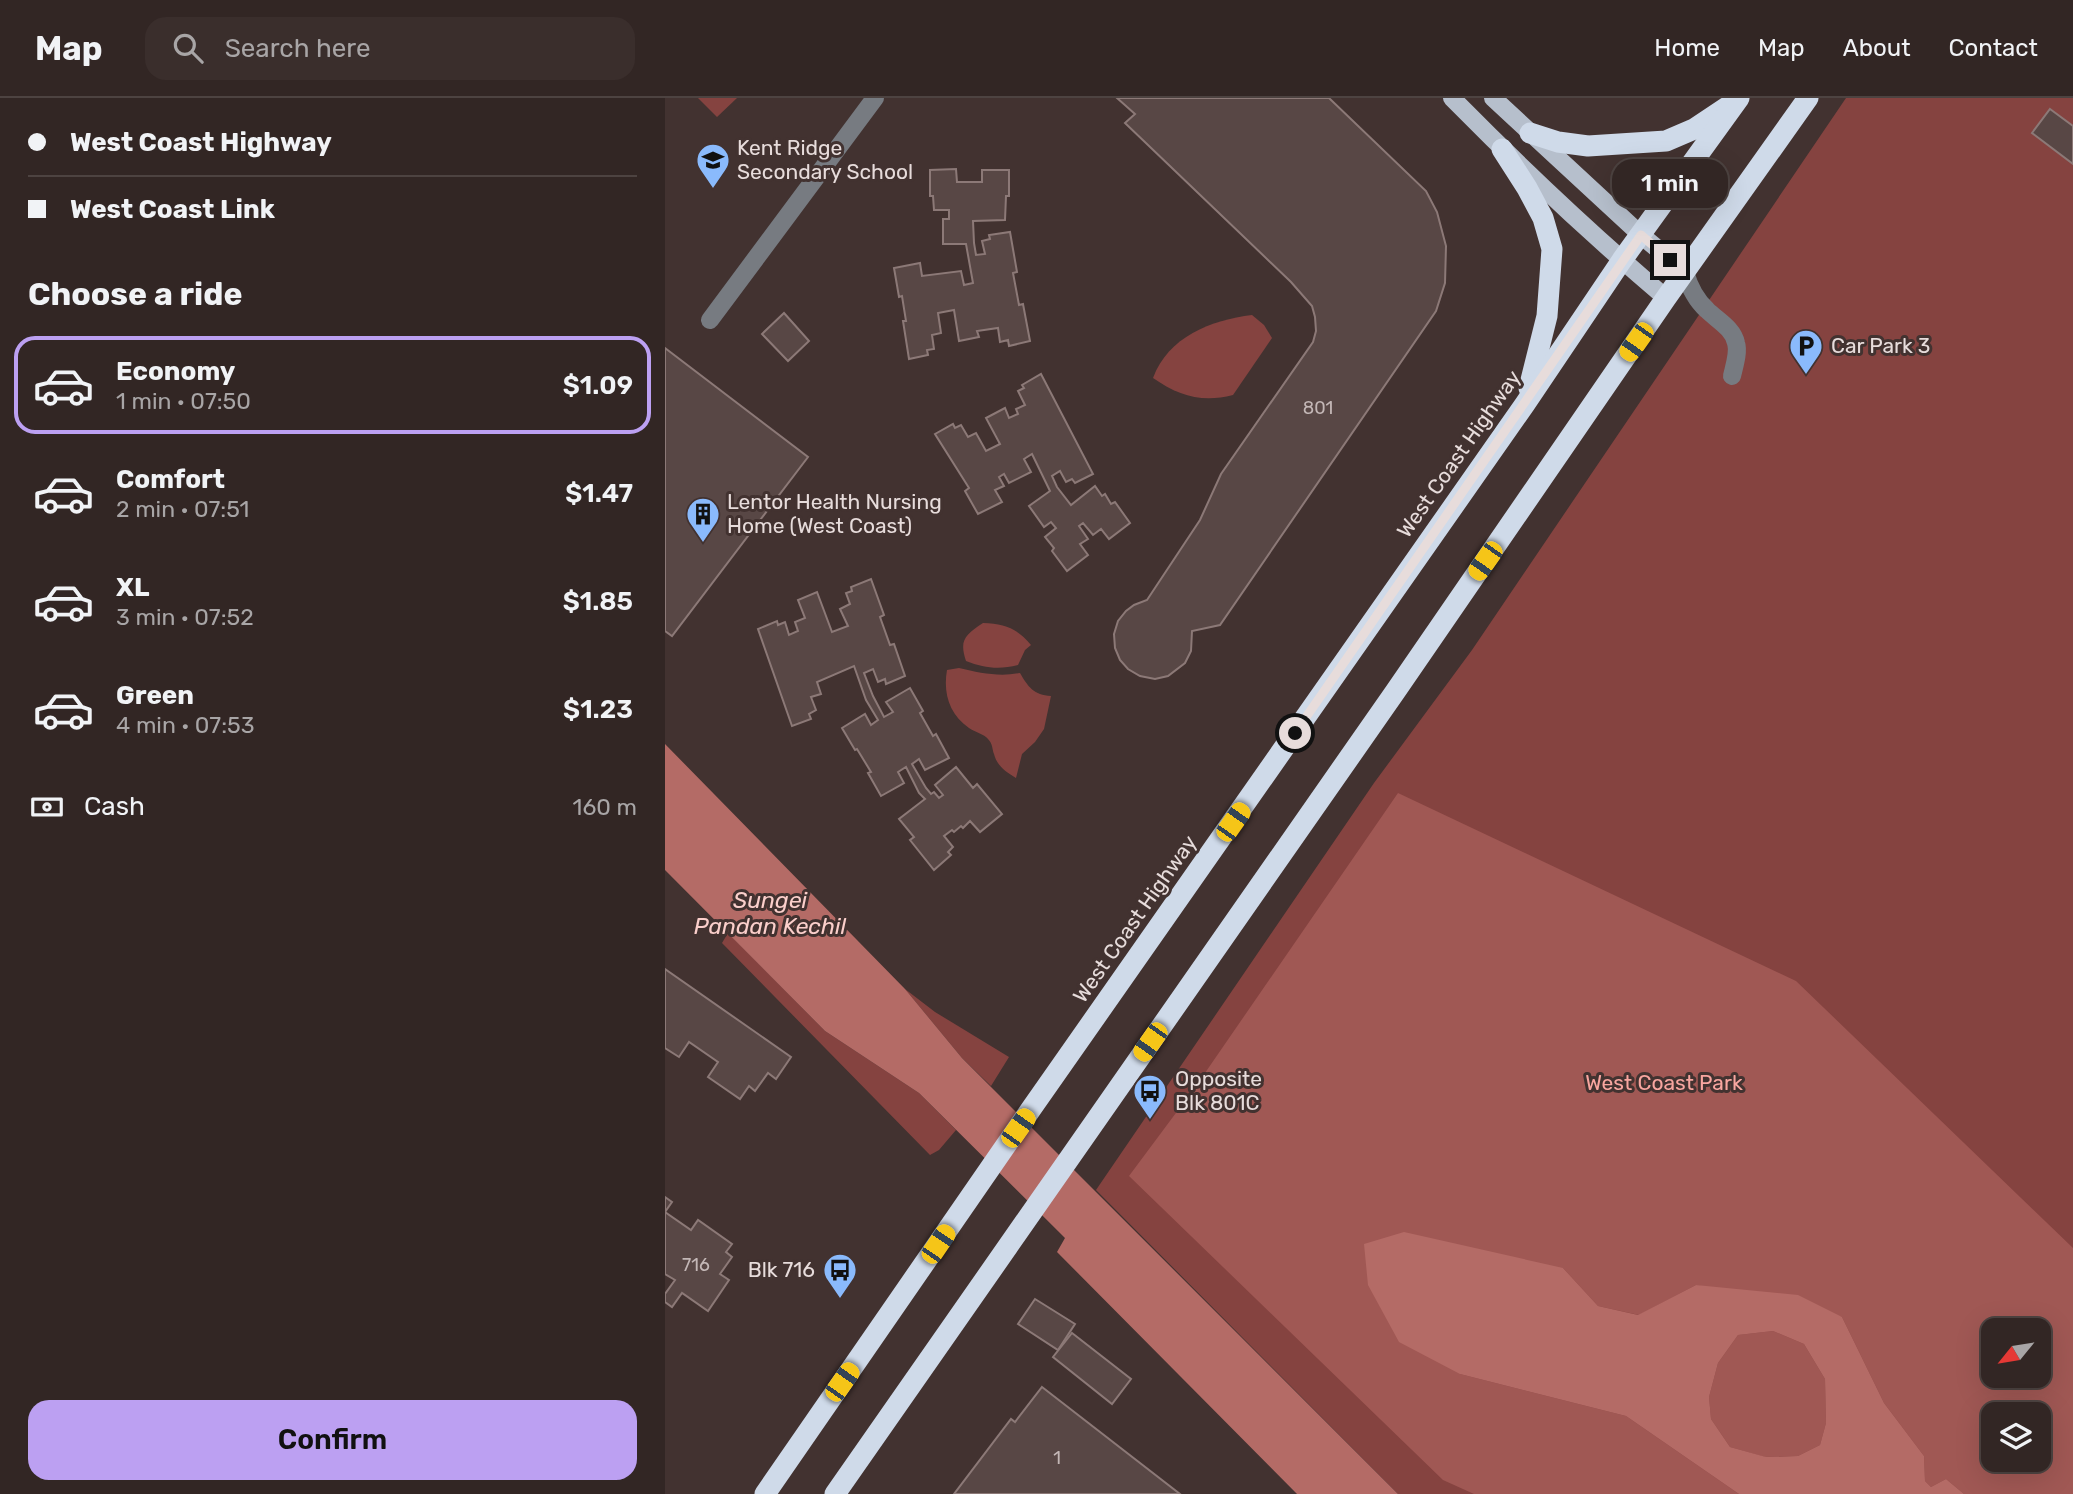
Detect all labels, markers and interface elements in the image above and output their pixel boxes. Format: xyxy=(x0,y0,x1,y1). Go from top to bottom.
search box xyxy=(145,17,635,80)
text: Map xyxy=(35,29,103,68)
icon: search xyxy=(169,29,207,67)
text: Search here xyxy=(225,33,370,64)
text: Home xyxy=(1654,34,1720,62)
text: Map xyxy=(1758,34,1805,62)
text: About xyxy=(1843,34,1911,62)
text: Contact xyxy=(1949,34,2038,62)
text: West Coast Highway xyxy=(70,127,332,158)
place label: Kent Ridge Secondary School xyxy=(737,135,913,184)
school or university icon: Kent Ridge Secondary School xyxy=(694,141,732,190)
callout: 1 min xyxy=(1612,158,1728,208)
text: 1 min xyxy=(1641,169,1699,197)
text: West Coast Link xyxy=(70,194,275,225)
route end xyxy=(1654,244,1686,276)
text: Choose a ride xyxy=(28,275,242,313)
car xyxy=(1616,319,1657,365)
parking icon: Car Park 3 xyxy=(1787,327,1825,376)
place label: Car Park 3 xyxy=(1831,333,1930,358)
icon: car xyxy=(32,354,95,417)
text: Economy xyxy=(116,356,235,387)
street label: West Coast Highway xyxy=(1391,365,1526,542)
text: $1.09 xyxy=(563,370,633,401)
text: 1 min · 07:50 xyxy=(116,387,251,415)
house number: 801 xyxy=(1303,397,1333,419)
icon: car xyxy=(32,462,95,525)
text: Comfort xyxy=(116,464,225,495)
text: $1.47 xyxy=(565,478,633,509)
place label: Lentor Health Nursing Home (West Coast) xyxy=(727,489,942,538)
text: 2 min · 07:51 xyxy=(116,495,249,523)
building icon: Lentor Health Nursing Home (West Coast) xyxy=(684,495,722,544)
car xyxy=(1465,538,1506,584)
icon: car xyxy=(32,570,95,633)
text: XL xyxy=(116,572,149,603)
text: $1.85 xyxy=(563,586,633,617)
text: 3 min · 07:52 xyxy=(116,603,254,631)
icon: car xyxy=(32,678,95,741)
text: Green xyxy=(116,680,194,711)
text: $1.23 xyxy=(563,694,633,725)
text: 4 min · 07:53 xyxy=(116,711,255,739)
route start xyxy=(1279,717,1311,749)
icon: cash xyxy=(28,788,66,826)
text: Cash xyxy=(84,791,145,822)
text: 160 m xyxy=(573,793,637,821)
car xyxy=(1213,799,1254,845)
street label: West Coast Highway xyxy=(1067,830,1202,1007)
water label: Sungei Pandan Kechil xyxy=(694,886,847,940)
car xyxy=(1130,1019,1171,1065)
place label: Opposite Blk 801C xyxy=(1175,1066,1262,1115)
park label: West Coast Park xyxy=(1585,1070,1743,1095)
bus stop icon: Opposite Blk 801C xyxy=(1131,1072,1169,1121)
car xyxy=(998,1105,1039,1151)
car xyxy=(918,1221,959,1267)
bus stop icon: Blk 716 xyxy=(821,1251,859,1300)
house number: 716 xyxy=(682,1254,710,1276)
place label: Blk 716 xyxy=(748,1257,815,1282)
north arrow xyxy=(1981,1318,2051,1388)
map controls xyxy=(1981,1318,2051,1472)
car xyxy=(822,1359,863,1405)
button: Confirm xyxy=(28,1400,637,1480)
button: layers xyxy=(1981,1402,2051,1472)
house number: 1 xyxy=(1053,1447,1061,1469)

